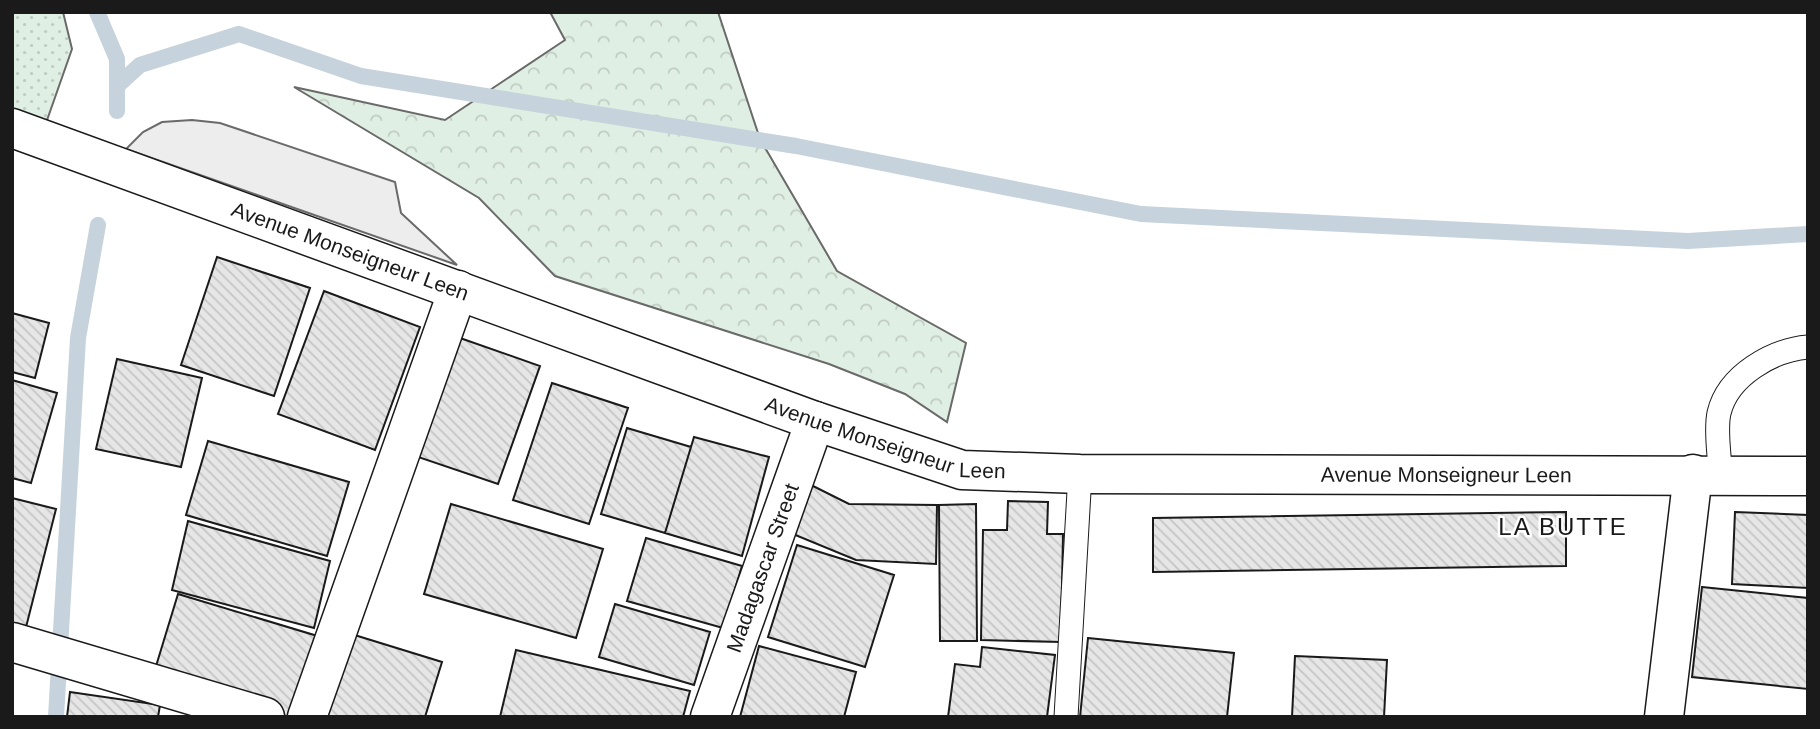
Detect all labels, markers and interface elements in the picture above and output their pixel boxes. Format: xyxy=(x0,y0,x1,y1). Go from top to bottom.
street label: Avenue Monseigneur Leen xyxy=(229,197,472,305)
street label: Avenue Monseigneur Leen xyxy=(762,392,1006,482)
street label: Avenue Monseigneur Leen xyxy=(1321,463,1572,486)
street label: Madagascar Street xyxy=(722,480,803,655)
district label: LA BUTTE xyxy=(1498,513,1628,540)

